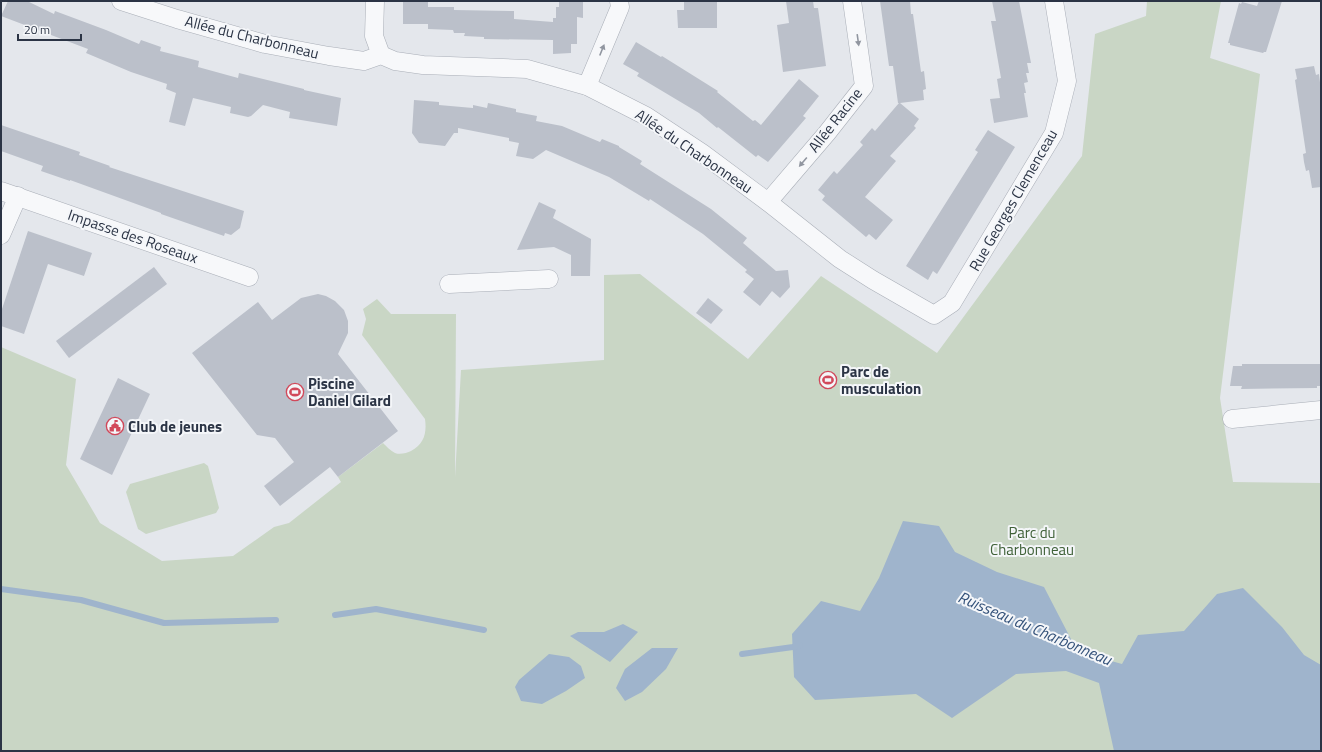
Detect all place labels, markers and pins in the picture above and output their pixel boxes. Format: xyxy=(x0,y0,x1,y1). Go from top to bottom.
place label: Parc de musculation xyxy=(841,360,921,400)
sports icon: Parc de musculation xyxy=(818,370,838,390)
place label: Piscine Daniel Gilard xyxy=(308,372,391,412)
sports icon: Piscine Daniel Gilard xyxy=(285,382,305,402)
place label: Club de jeunes xyxy=(128,415,222,438)
public building icon: Club de jeunes xyxy=(105,416,125,436)

